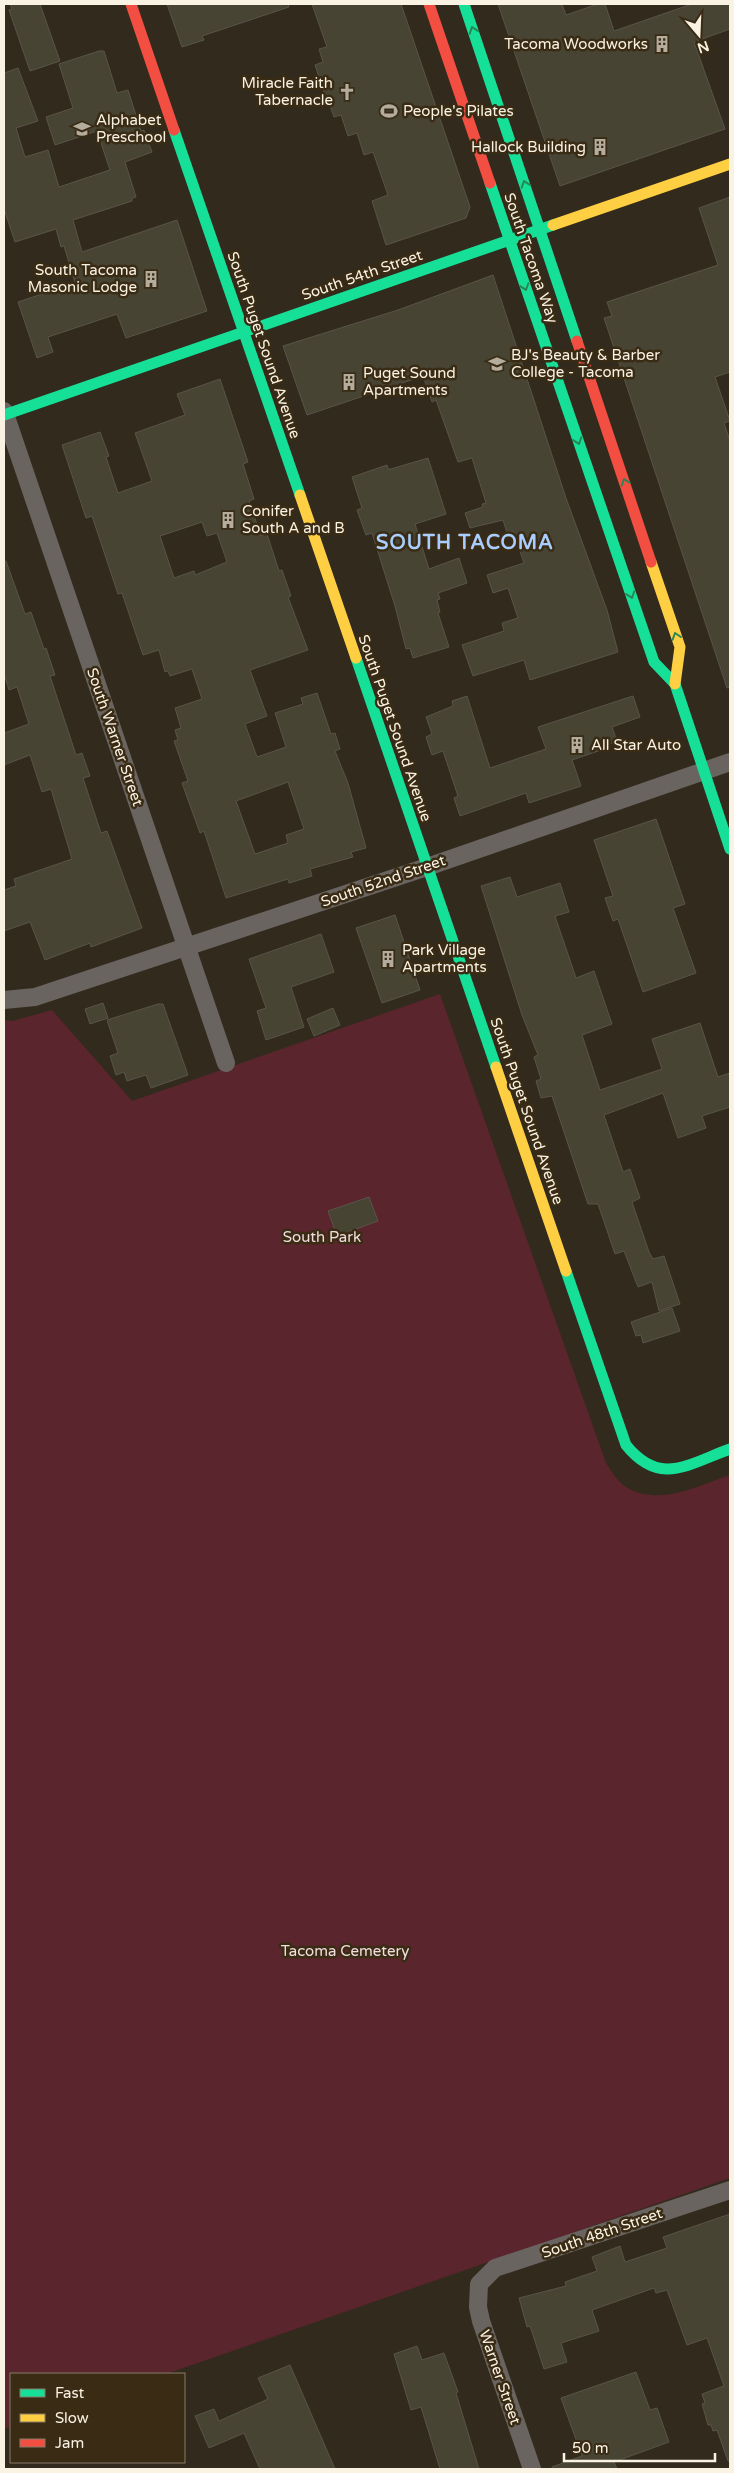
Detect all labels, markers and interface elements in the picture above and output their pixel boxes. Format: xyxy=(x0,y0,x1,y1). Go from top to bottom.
north arrow xyxy=(674,10,724,60)
one-way arrow xyxy=(469,27,479,35)
building icon: Tacoma Woodworks xyxy=(652,34,672,54)
place label: Tacoma Woodworks xyxy=(504,35,648,53)
text: N xyxy=(695,37,711,57)
place label: Miracle Faith Tabernacle xyxy=(242,74,333,109)
church icon: Miracle Faith Tabernacle xyxy=(337,82,357,102)
sports icon: People's Pilates xyxy=(379,101,399,121)
place label: People's Pilates xyxy=(403,102,514,120)
place label: Alphabet Preschool xyxy=(96,111,166,146)
school or university icon: Alphabet Preschool xyxy=(72,119,92,139)
building icon: Hallock Building xyxy=(590,137,610,157)
place label: Hallock Building xyxy=(471,138,586,156)
one-way arrow xyxy=(521,181,531,189)
street label: South Tacoma Way xyxy=(500,190,562,326)
street label: South 54th Street xyxy=(299,246,425,304)
street label: South Puget Sound Avenue xyxy=(223,249,305,441)
place label: South Tacoma Masonic Lodge xyxy=(28,261,137,296)
building icon: South Tacoma Masonic Lodge xyxy=(141,269,161,289)
one-way arrow xyxy=(519,283,529,291)
place label: BJ's Beauty & Barber College - Tacoma xyxy=(511,346,660,381)
school or university icon: BJ's Beauty & Barber College - Tacoma xyxy=(487,354,507,374)
place label: Puget Sound Apartments xyxy=(363,364,456,399)
building icon: Puget Sound Apartments xyxy=(339,372,359,392)
one-way arrow xyxy=(572,436,582,445)
one-way arrow xyxy=(621,478,631,487)
place label: Conifer South A and B xyxy=(242,502,345,537)
building icon: Conifer South A and B xyxy=(218,510,238,530)
district label: SOUTH TACOMA xyxy=(376,531,554,555)
one-way arrow xyxy=(625,590,635,598)
street label: South Puget Sound Avenue xyxy=(354,632,436,824)
one-way arrow xyxy=(672,633,682,641)
street label: South Warner Street xyxy=(83,665,147,809)
building icon: All Star Auto xyxy=(567,735,587,755)
place label: All Star Auto xyxy=(591,736,681,754)
street label: South 52nd Street xyxy=(318,851,448,911)
place label: Park Village Apartments xyxy=(402,941,487,976)
building icon: Park Village Apartments xyxy=(378,949,398,969)
street label: South Puget Sound Avenue xyxy=(486,1015,568,1207)
park label: South Park xyxy=(283,1228,361,1246)
park label: Tacoma Cemetery xyxy=(281,1942,409,1960)
street label: South 48th Street xyxy=(539,2204,665,2262)
street label: Warner Street xyxy=(475,2327,525,2427)
legend xyxy=(10,2373,185,2463)
text: Fast xyxy=(55,2384,85,2402)
text: Slow xyxy=(55,2409,89,2427)
scale bar xyxy=(564,2430,715,2462)
text: Jam xyxy=(55,2434,84,2452)
text: 50 m xyxy=(572,2439,609,2457)

